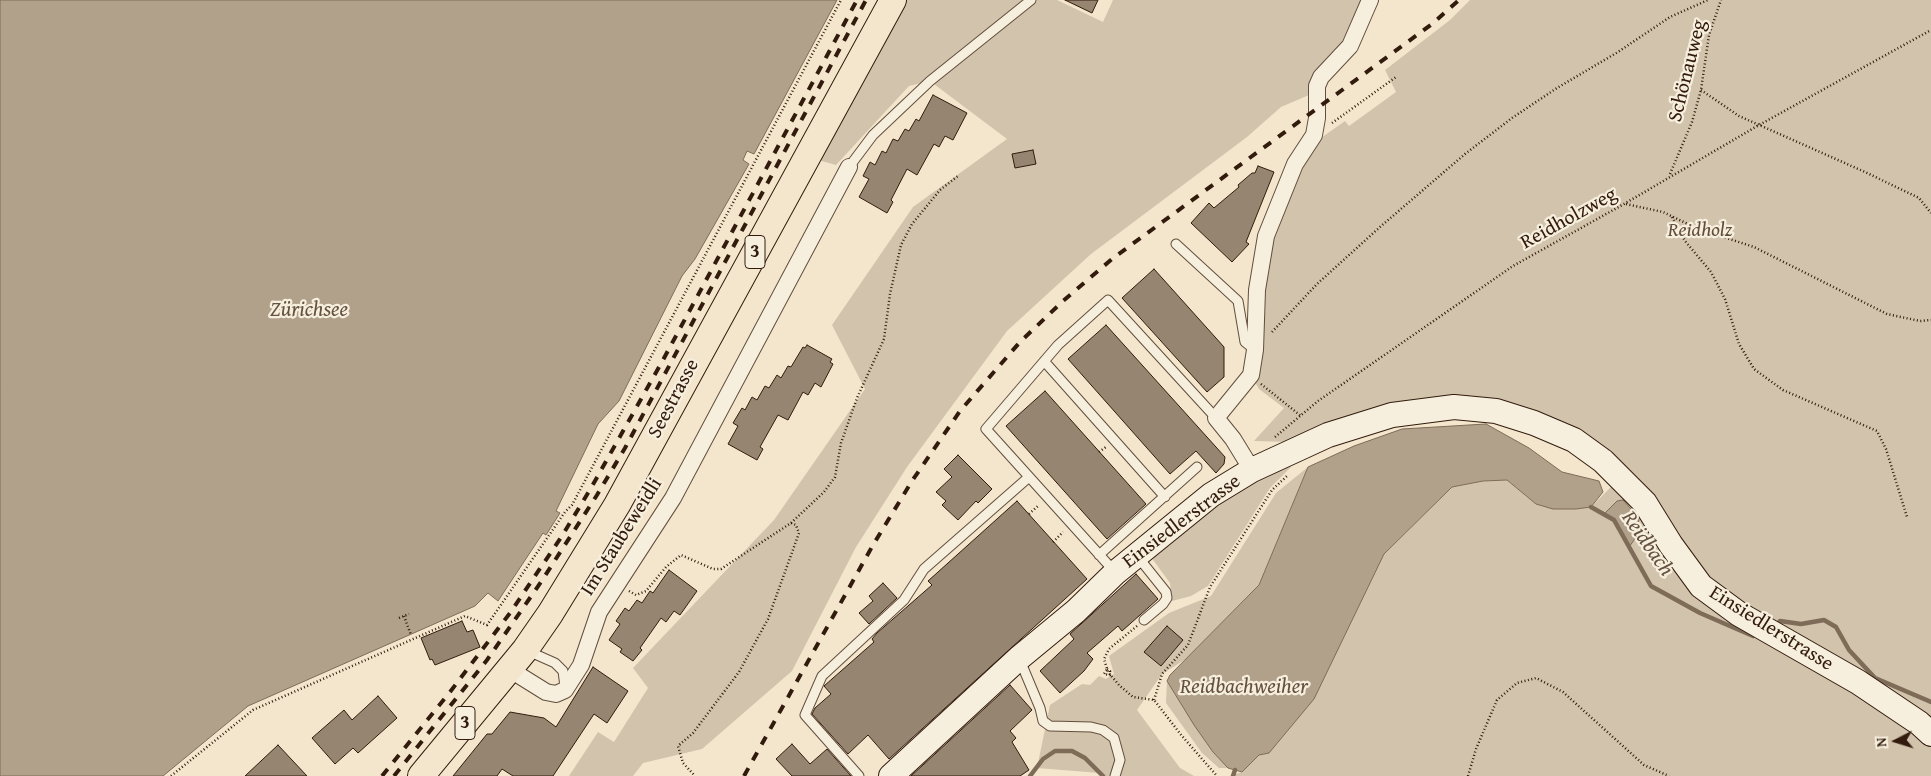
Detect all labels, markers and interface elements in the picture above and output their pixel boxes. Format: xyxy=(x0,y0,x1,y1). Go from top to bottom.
street label: Schönauweg xyxy=(1664,17,1712,125)
street label: Reidholzweg xyxy=(1517,183,1621,255)
park label: Reidholz xyxy=(1668,219,1732,243)
road number: 3 xyxy=(745,236,765,268)
water label: Zürichsee xyxy=(270,298,348,324)
street label: Seestrasse xyxy=(643,355,705,443)
street label: Einsiedlerstrasse xyxy=(1118,470,1246,574)
street label: Im Staubeweidli xyxy=(576,474,668,600)
water label: Reidbach xyxy=(1616,507,1678,581)
street label: Einsiedlerstrasse xyxy=(1705,581,1837,677)
water label: Reidbachweiher xyxy=(1180,675,1308,701)
road number: 3 xyxy=(455,706,475,740)
north arrow xyxy=(1871,716,1921,766)
text: N xyxy=(1871,737,1891,748)

